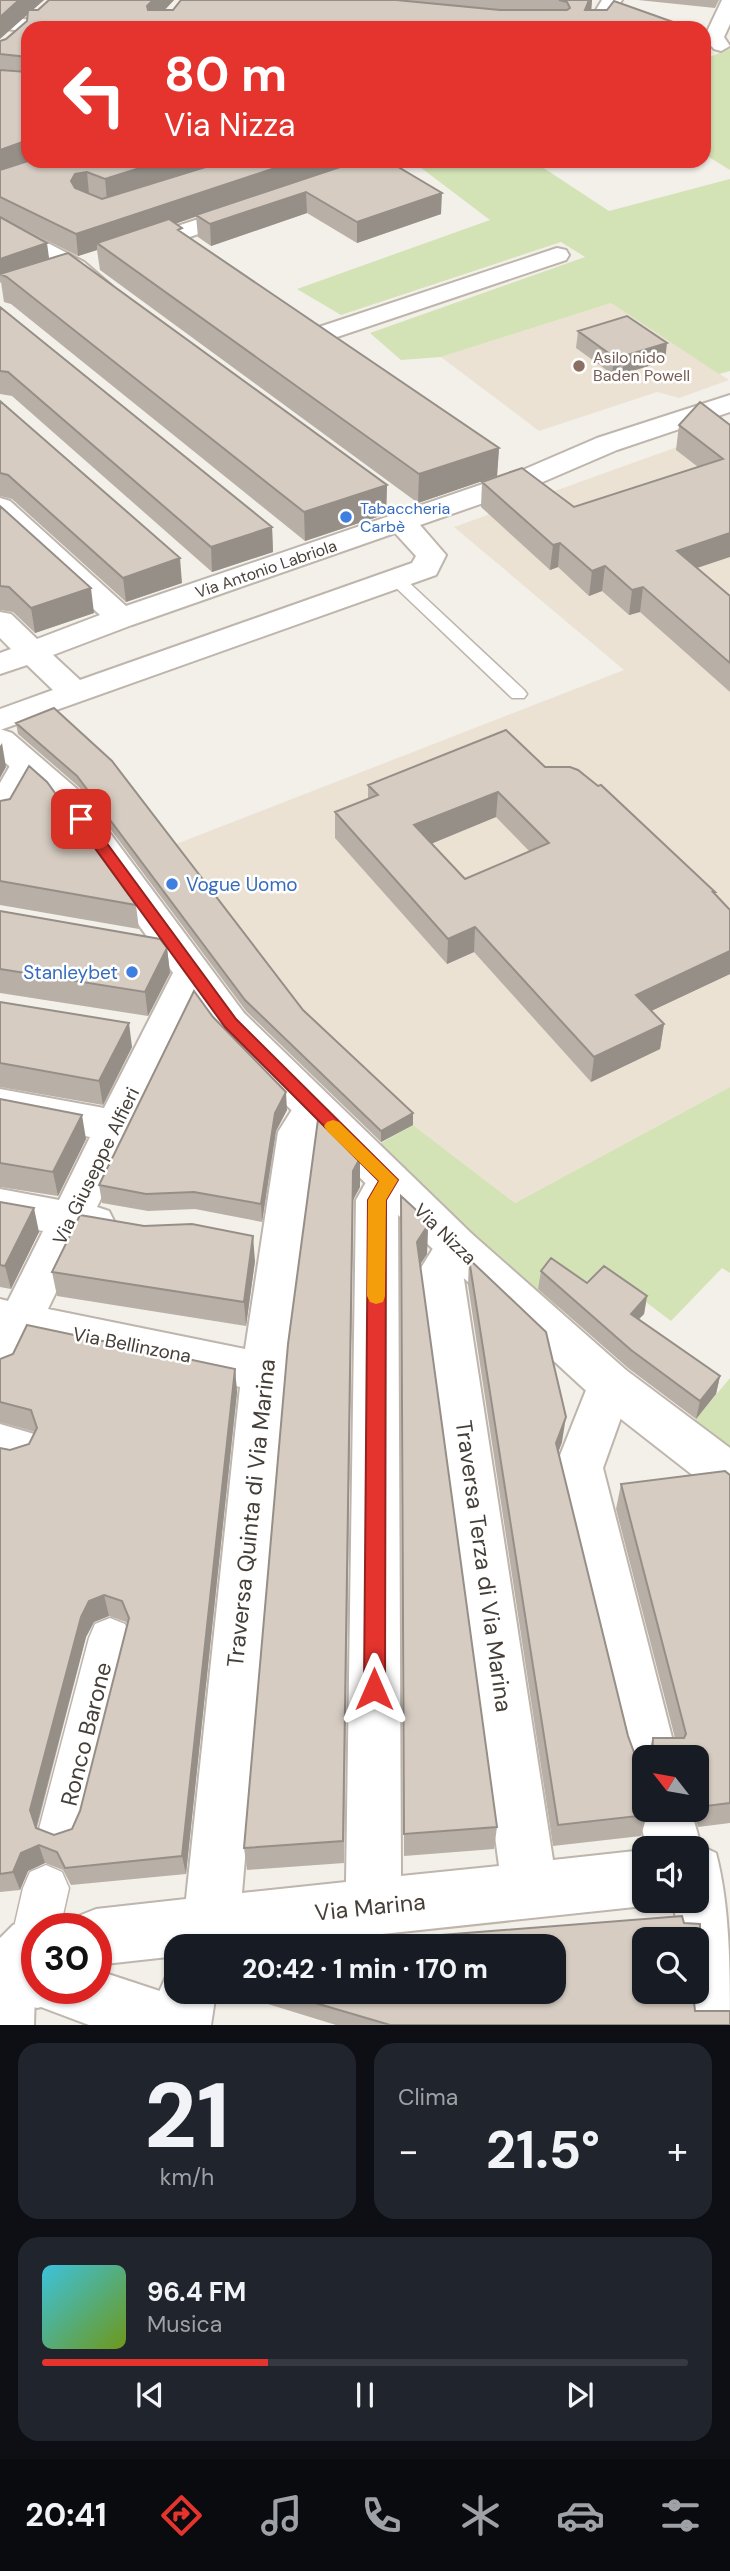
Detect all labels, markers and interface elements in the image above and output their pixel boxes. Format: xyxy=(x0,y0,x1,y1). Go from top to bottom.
text: 80 m xyxy=(164,42,287,106)
icon: left xyxy=(49,49,140,140)
text: Via Nizza xyxy=(164,104,296,146)
place label: Asilo nido Baden Powell xyxy=(593,347,690,386)
marker: Asilo nido Baden Powell xyxy=(571,358,587,374)
place label: Tabaccheria Carbè xyxy=(360,498,450,537)
marker: Tabaccheria Carbè xyxy=(338,509,354,525)
street label: Via Antonio Labriola xyxy=(192,535,340,603)
pin xyxy=(51,789,111,849)
icon: arrive xyxy=(62,800,100,838)
place label: Vogue Uomo xyxy=(186,872,298,897)
marker: Vogue Uomo xyxy=(164,876,180,892)
place label: Stanleybet xyxy=(23,960,118,985)
marker: Stanleybet xyxy=(124,964,140,980)
street label: Via Giuseppe Alfieri xyxy=(47,1083,145,1249)
street label: Via Nizza xyxy=(408,1198,482,1270)
street label: Via Bellinzona xyxy=(71,1321,193,1369)
street label: Traversa Quinta di Via Marina xyxy=(220,1357,282,1669)
street label: Traversa Terza di Via Marina xyxy=(449,1418,519,1714)
position arrow xyxy=(337,1652,411,1726)
street label: Ronco Barone xyxy=(54,1659,118,1809)
north arrow xyxy=(632,1745,709,1822)
map controls xyxy=(632,1745,709,2004)
button: sound xyxy=(632,1836,709,1913)
street label: Via Marina xyxy=(313,1886,427,1928)
speed limit sign: 30 xyxy=(21,1913,112,2004)
button: search xyxy=(632,1927,709,2004)
text: 20:42 · 1 min · 170 m xyxy=(242,1952,488,1986)
text: 21 xyxy=(144,2057,230,2175)
text: Clima xyxy=(398,2082,458,2112)
text: 21.5° xyxy=(486,2116,600,2184)
text: − xyxy=(398,2126,419,2176)
text: + xyxy=(667,2126,688,2176)
text: km/h xyxy=(160,2162,214,2192)
text: 96.4 FM xyxy=(147,2275,246,2309)
text: Musica xyxy=(147,2309,222,2339)
icon: previous xyxy=(131,2376,169,2414)
icon: pause xyxy=(346,2376,384,2414)
icon: next xyxy=(561,2376,599,2414)
icon: directions xyxy=(157,2491,206,2540)
icon: music xyxy=(257,2491,306,2540)
icon: phone xyxy=(357,2491,406,2540)
icon: climate xyxy=(456,2491,505,2540)
icon: car xyxy=(556,2491,605,2540)
icon: filters xyxy=(656,2491,705,2540)
text: 20:41 xyxy=(25,2494,107,2536)

